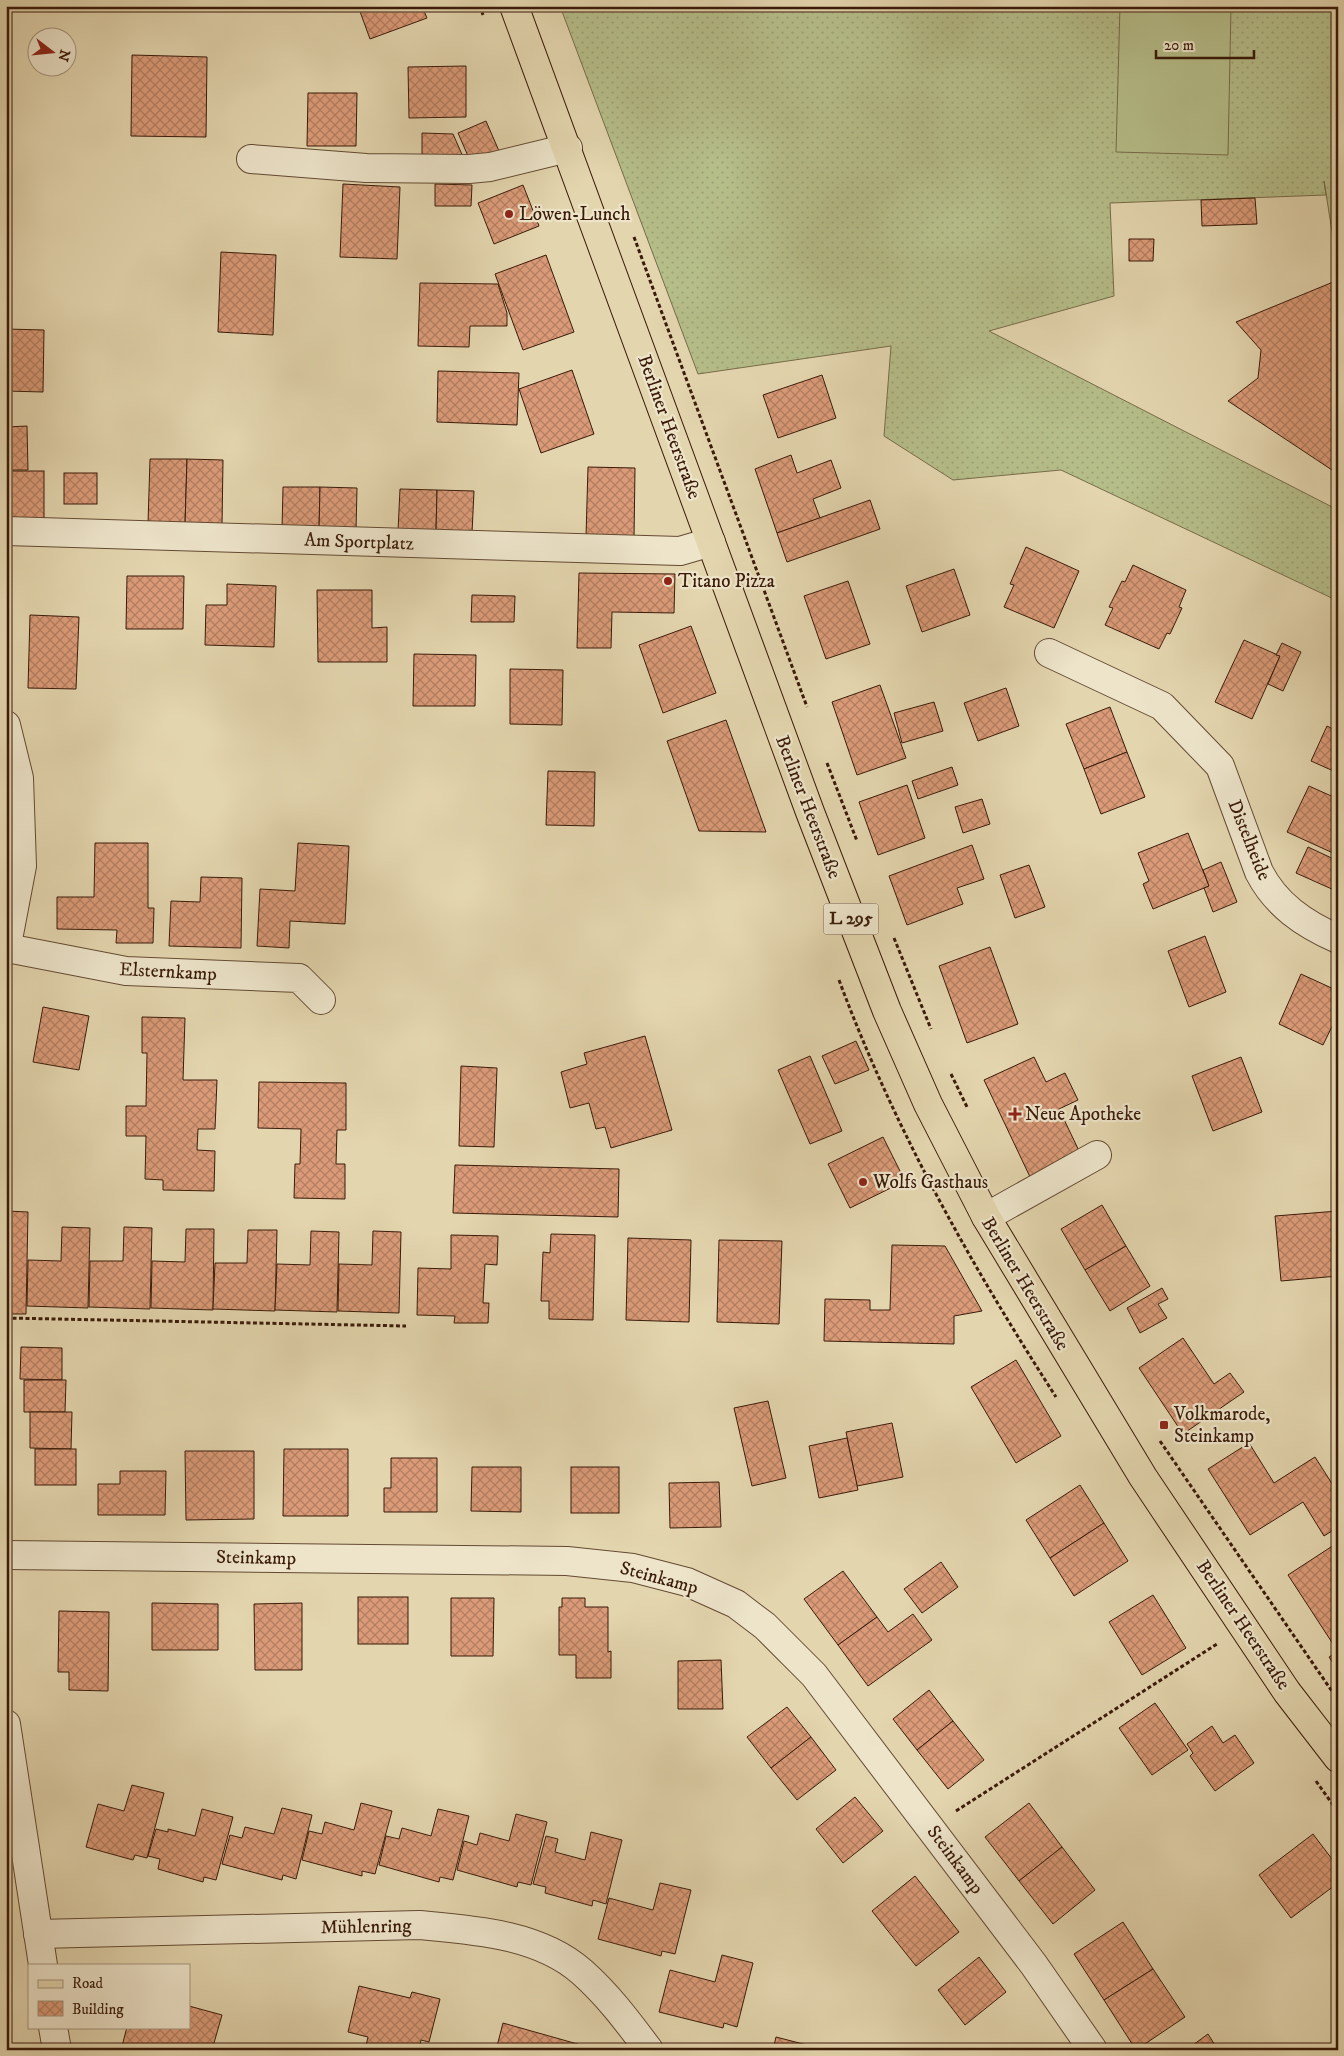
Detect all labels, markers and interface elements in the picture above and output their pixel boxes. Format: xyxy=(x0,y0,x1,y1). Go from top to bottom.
north arrow xyxy=(28,28,78,78)
scale bar xyxy=(1156,28,1254,60)
text: 20 m xyxy=(1164,36,1194,55)
text: N xyxy=(53,47,74,64)
place label: Löwen-Lunch xyxy=(519,203,630,226)
marker: Löwen-Lunch xyxy=(503,208,515,220)
street label: Berliner Heerstraße xyxy=(632,352,706,502)
street label: Am Sportplatz xyxy=(304,529,414,555)
place label: Titano Pizza xyxy=(678,570,775,593)
marker: Titano Pizza xyxy=(662,575,674,587)
street label: Berliner Heerstraße xyxy=(770,732,846,882)
street label: Distelheide xyxy=(1222,796,1276,884)
road number: L 295 xyxy=(824,904,878,934)
street label: Elsternkamp xyxy=(119,958,217,986)
place label: Neue Apotheke xyxy=(1025,1103,1141,1126)
marker: Neue Apotheke xyxy=(1009,1108,1021,1120)
place label: Wolfs Gasthaus xyxy=(872,1171,988,1194)
marker: Wolfs Gasthaus xyxy=(857,1176,869,1188)
street label: Berliner Heerstraße xyxy=(976,1213,1074,1355)
place label: Volkmarode, Steinkamp xyxy=(1173,1403,1270,1448)
marker: Volkmarode, Steinkamp xyxy=(1158,1419,1170,1431)
street label: Steinkamp xyxy=(216,1546,296,1570)
street label: Berliner Heerstraße xyxy=(1191,1556,1295,1694)
street label: Steinkamp xyxy=(617,1557,701,1599)
street label: Steinkamp xyxy=(922,1821,988,1899)
street label: Mühlenring xyxy=(320,1915,412,1939)
legend xyxy=(28,1964,190,2028)
text: Road xyxy=(72,1974,104,1993)
text: Building xyxy=(72,2000,124,2019)

